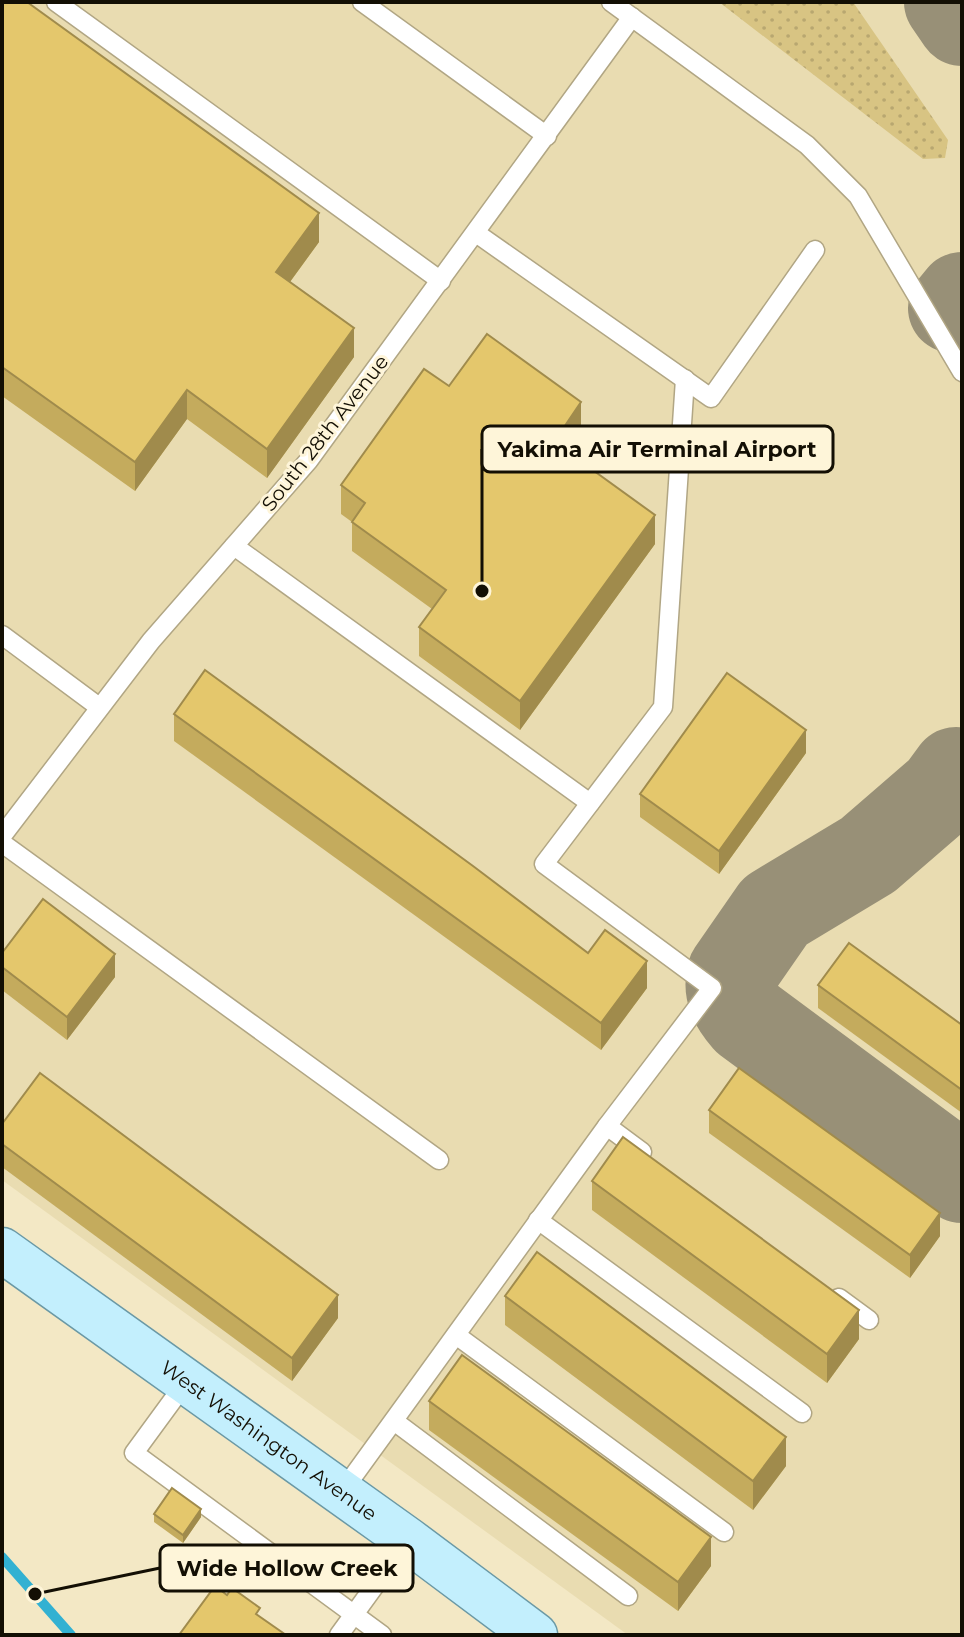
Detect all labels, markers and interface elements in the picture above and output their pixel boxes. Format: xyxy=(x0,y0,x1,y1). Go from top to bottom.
street label: South 28th Avenue xyxy=(257,350,393,516)
callout: Yakima Air Terminal Airport xyxy=(482,426,833,472)
text: Yakima Air Terminal Airport xyxy=(497,436,817,463)
street label: West Washington Avenue xyxy=(156,1355,382,1526)
callout: Wide Hollow Creek xyxy=(160,1545,413,1591)
text: Wide Hollow Creek xyxy=(176,1555,398,1582)

